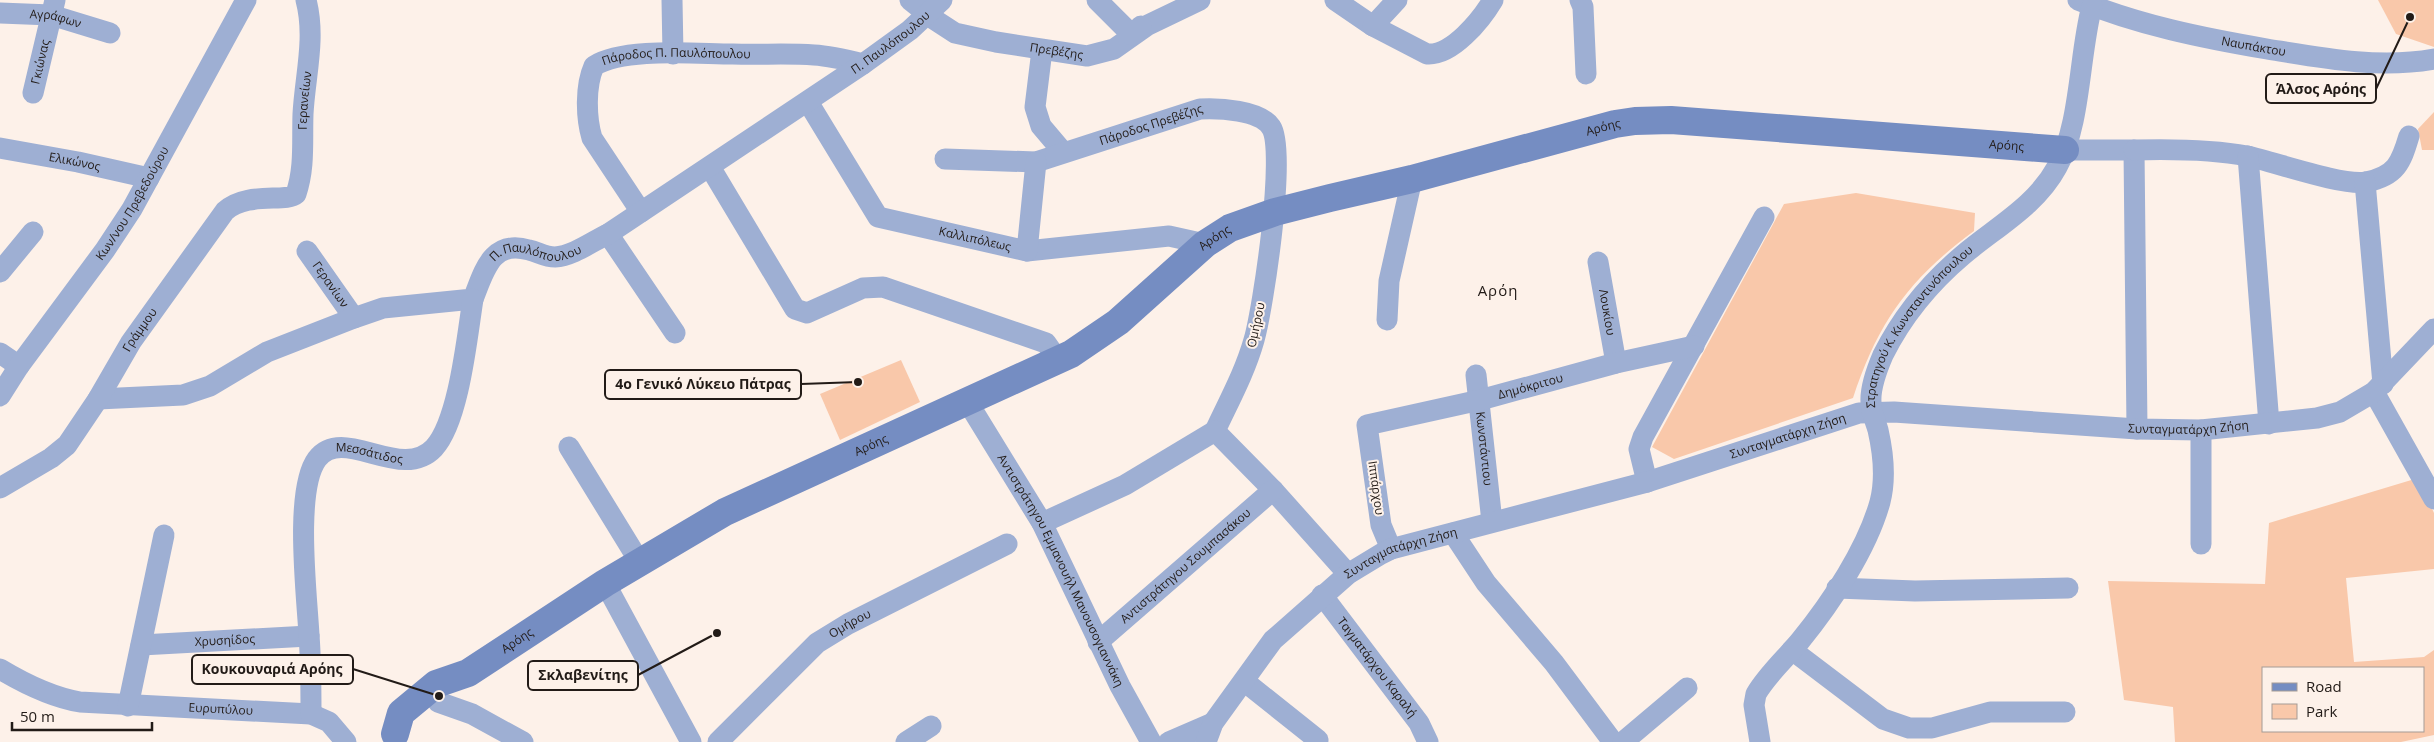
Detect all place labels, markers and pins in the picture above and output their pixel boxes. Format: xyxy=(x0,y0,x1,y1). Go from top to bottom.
callout: Άλσος Αρόης xyxy=(2266,74,2376,103)
callout: 4ο Γενικό Λύκειο Πάτρας xyxy=(605,370,801,399)
callout: Κουκουναριά Αρόης xyxy=(192,655,353,684)
callout: Σκλαβενίτης xyxy=(528,661,638,690)

